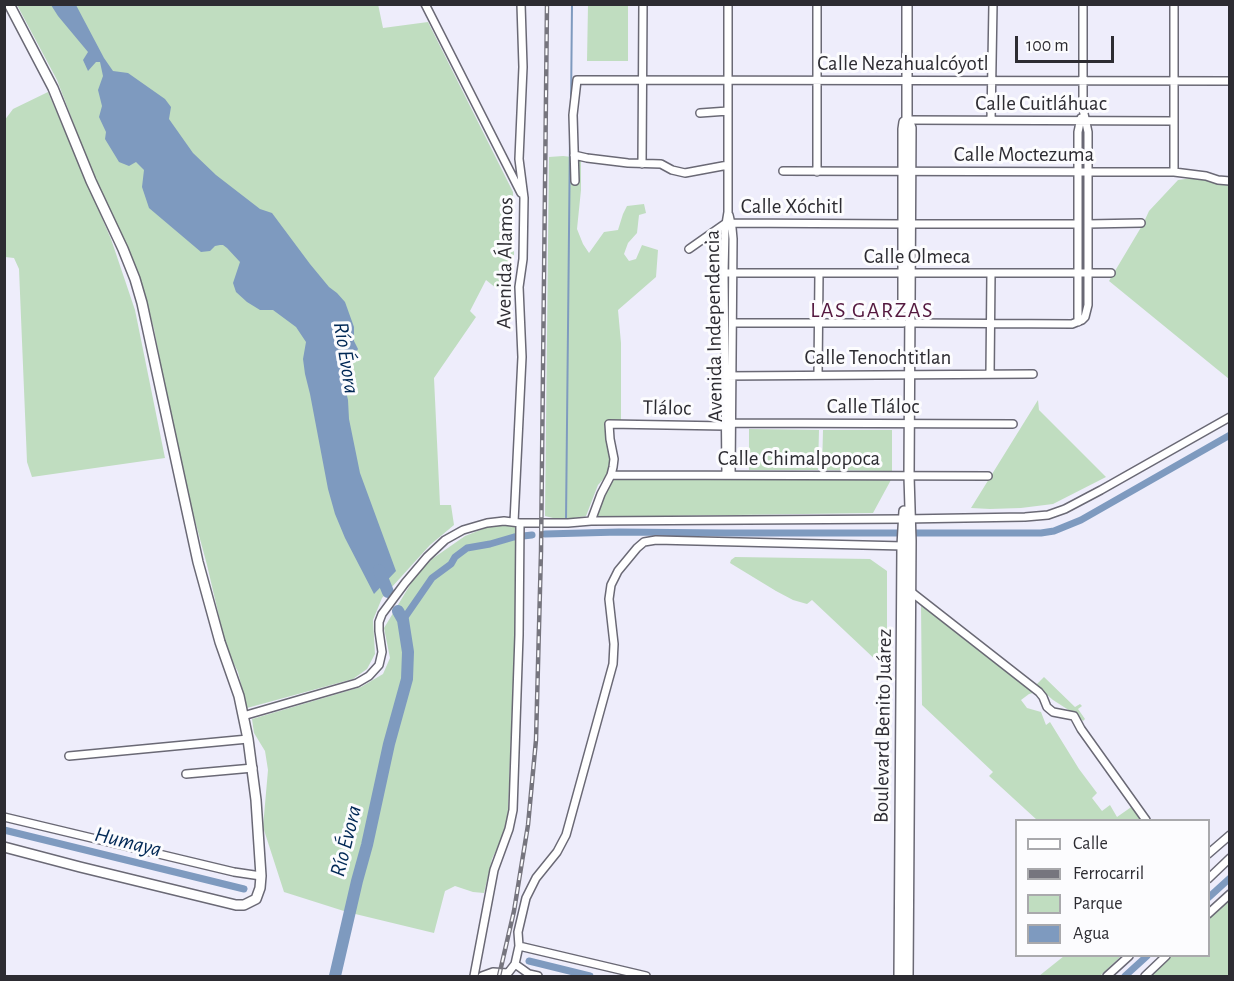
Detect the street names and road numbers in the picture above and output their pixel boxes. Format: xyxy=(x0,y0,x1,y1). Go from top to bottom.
street label: Calle Nezahualcóyotl xyxy=(817,51,989,77)
street label: Calle Cuitláhuac xyxy=(975,91,1107,117)
street label: Calle Moctezuma xyxy=(954,142,1094,168)
street label: Calle Xóchitl xyxy=(741,194,843,220)
street label: Avenida Álamos xyxy=(491,197,519,329)
street label: Avenida Independencia xyxy=(700,230,728,422)
street label: Calle Olmeca xyxy=(864,244,970,270)
street label: Calle Tenochtitlan xyxy=(805,345,951,371)
street label: Calle Tláloc xyxy=(827,394,919,420)
street label: Tláloc xyxy=(643,395,691,421)
street label: Calle Chimalpopoca xyxy=(718,446,880,472)
street label: Boulevard Benito Juárez xyxy=(869,629,897,823)

